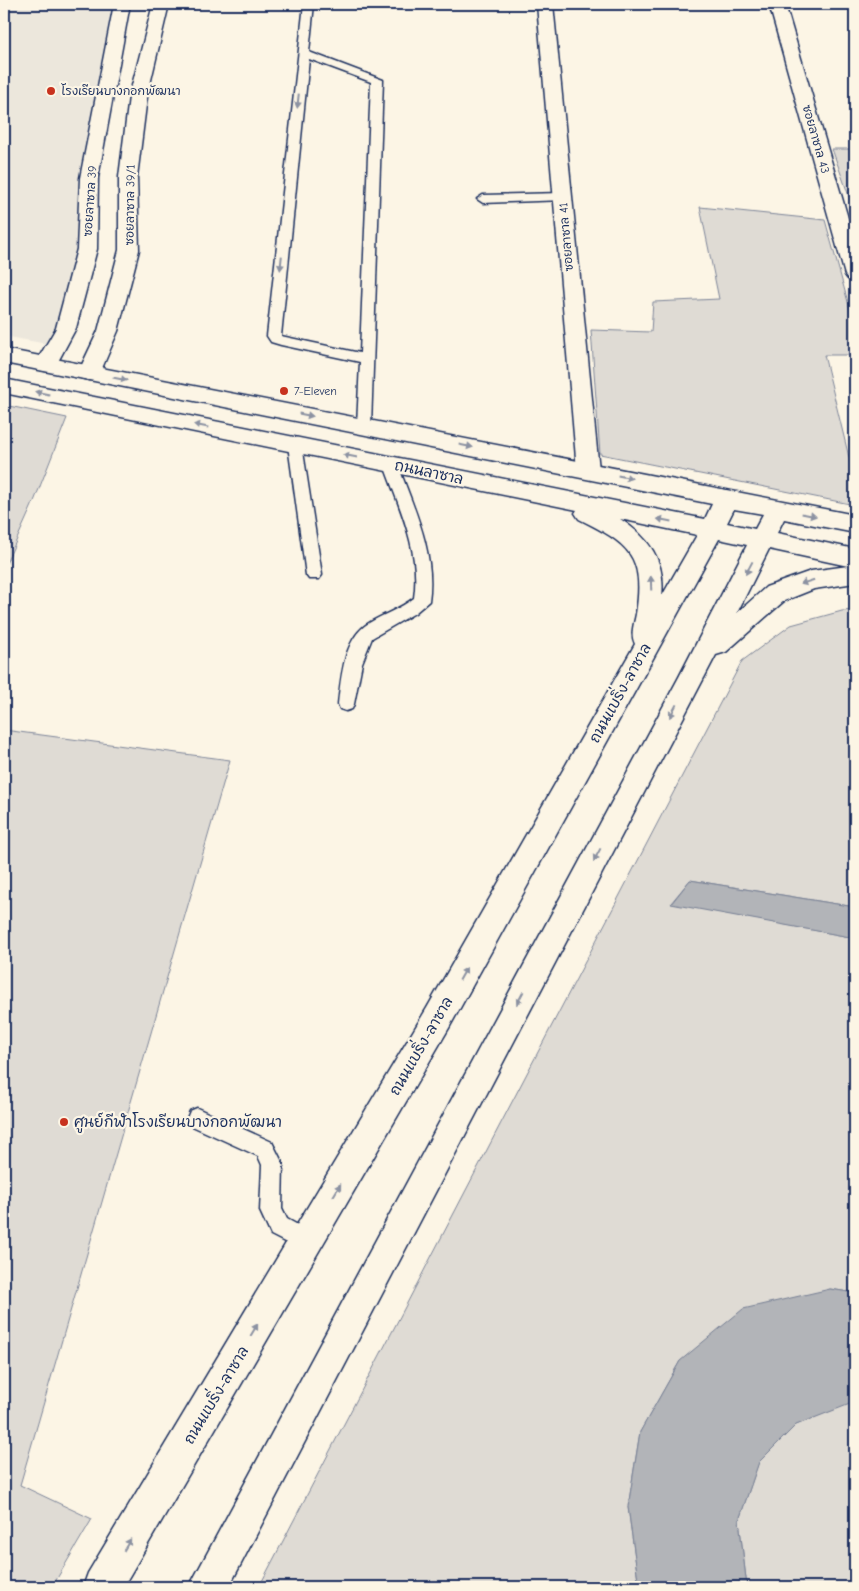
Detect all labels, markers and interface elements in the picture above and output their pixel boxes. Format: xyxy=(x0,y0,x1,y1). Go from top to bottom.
place label: โรงเรียนบางกอกพัฒนา xyxy=(61,83,181,98)
marker: โรงเรียนบางกอกพัฒนา xyxy=(45,85,57,97)
one-way arrow xyxy=(294,94,302,110)
street label: ซอยลาซาล 43 xyxy=(800,103,832,175)
street label: ซอยลาซาล 39/1 xyxy=(122,164,138,246)
street label: ซอยลาซาล 39 xyxy=(81,165,99,237)
street label: ซอยลาซาล 41 xyxy=(556,202,576,272)
one-way arrow xyxy=(277,255,285,271)
one-way arrow xyxy=(113,375,129,383)
place label: 7-Eleven xyxy=(294,384,337,398)
marker: 7-Eleven xyxy=(278,385,290,397)
one-way arrow xyxy=(34,389,50,397)
one-way arrow xyxy=(299,411,315,419)
one-way arrow xyxy=(194,422,209,430)
one-way arrow xyxy=(458,442,474,450)
one-way arrow xyxy=(342,452,358,460)
street label: ถนนลาซาล xyxy=(393,456,465,488)
one-way arrow xyxy=(618,474,634,482)
one-way arrow xyxy=(802,511,818,519)
one-way arrow xyxy=(656,516,671,524)
one-way arrow xyxy=(745,560,753,575)
one-way arrow xyxy=(647,575,655,591)
one-way arrow xyxy=(800,579,815,586)
street label: ถนนแบริ่ง-ลาซาล xyxy=(581,638,655,746)
one-way arrow xyxy=(669,704,677,719)
one-way arrow xyxy=(593,848,601,862)
one-way arrow xyxy=(458,967,467,981)
street label: ถนนแบริ่ง-ลาซาล xyxy=(382,991,457,1099)
one-way arrow xyxy=(516,992,525,1005)
place label: ศูนย์กีฬาโรงเรียนบางกอกพัฒนา xyxy=(74,1112,282,1133)
marker: ศูนย์กีฬาโรงเรียนบางกอกพัฒนา xyxy=(58,1116,70,1128)
one-way arrow xyxy=(332,1183,341,1196)
one-way arrow xyxy=(250,1322,258,1337)
street label: ถนนแบริ่ง-ลาซาล xyxy=(176,1341,252,1447)
one-way arrow xyxy=(123,1538,131,1553)

